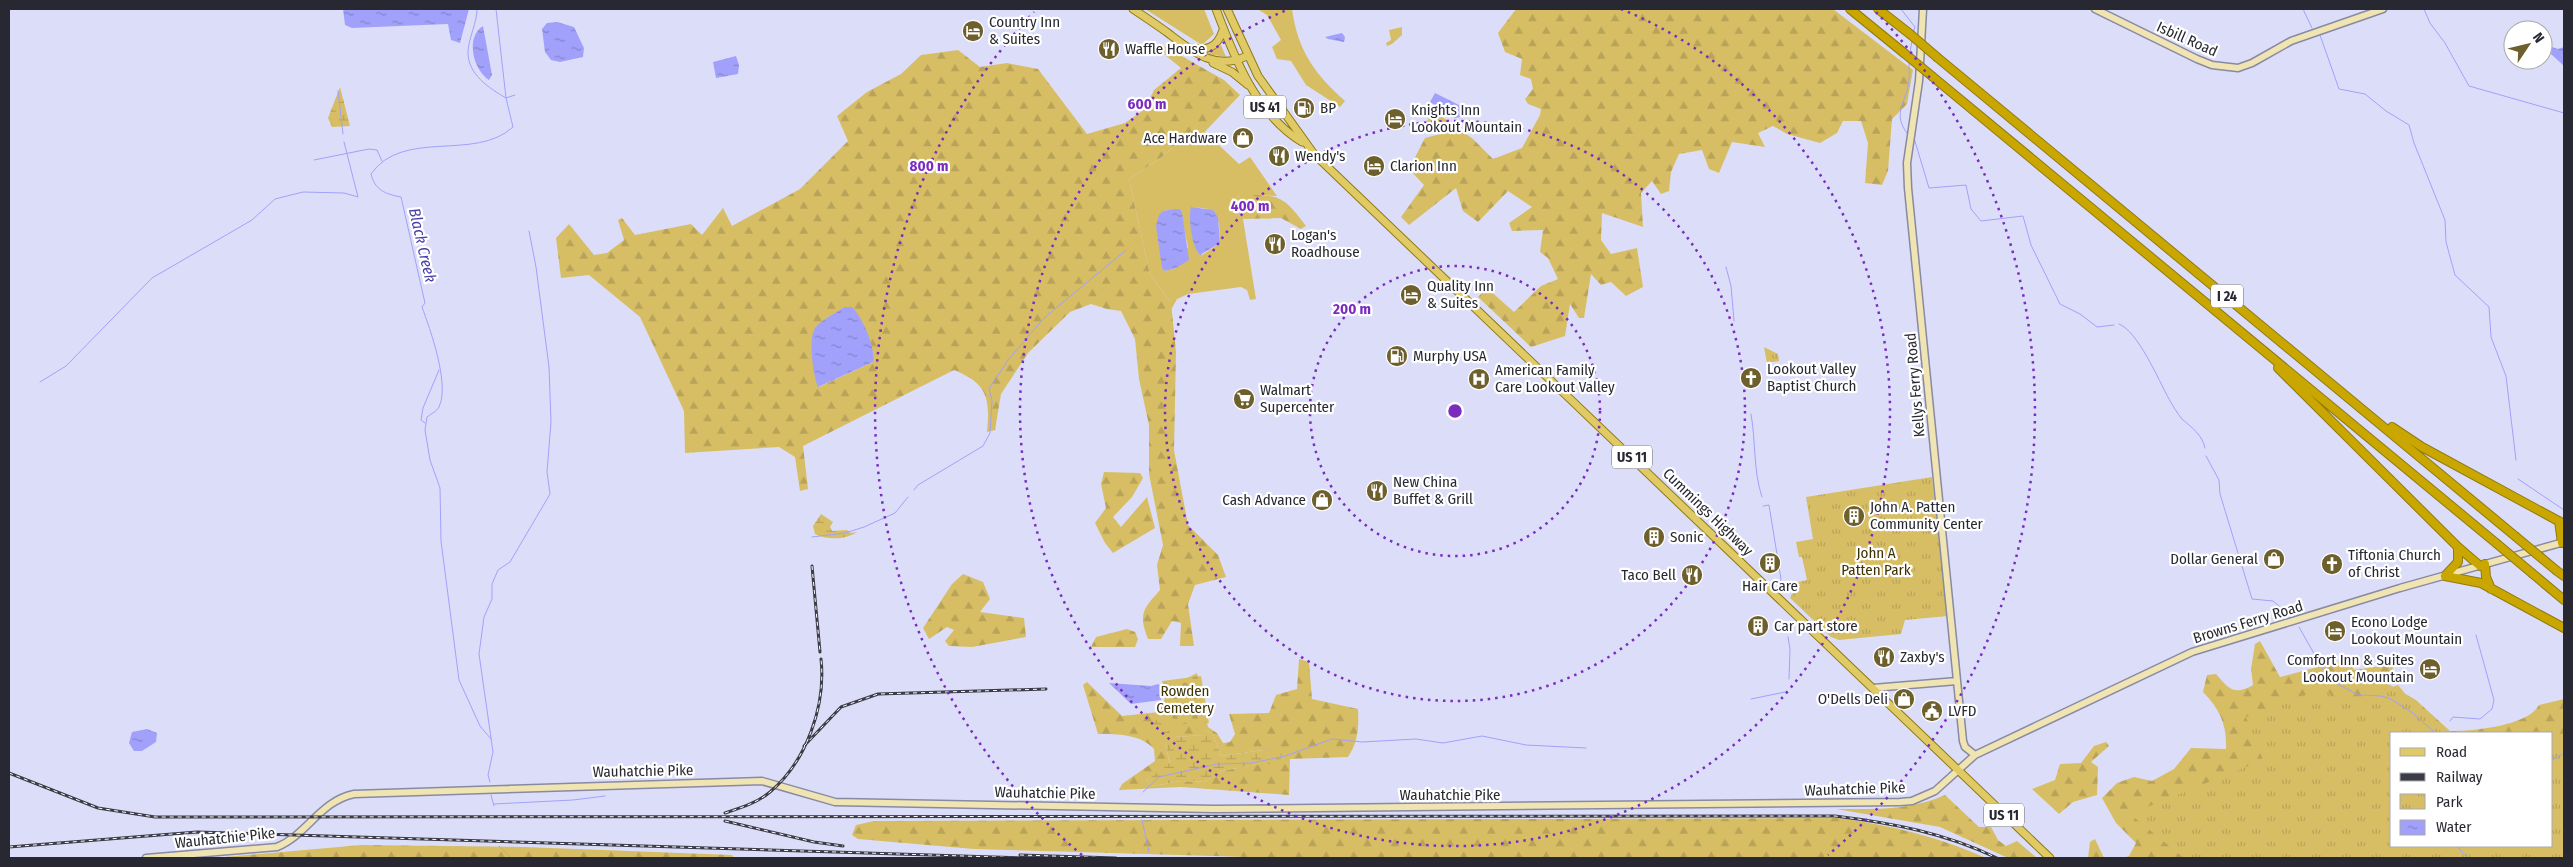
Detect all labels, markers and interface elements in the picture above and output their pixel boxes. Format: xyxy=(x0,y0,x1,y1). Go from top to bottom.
place label: Country Inn & Suites xyxy=(989,13,1060,48)
street label: Isbill Road xyxy=(2154,18,2220,60)
hotel icon: Country Inn & Suites xyxy=(961,19,985,43)
north arrow xyxy=(2503,20,2553,70)
text: N xyxy=(2529,30,2548,46)
restaurant icon: Waffle House xyxy=(1097,37,1121,61)
place label: Waffle House xyxy=(1125,40,1205,58)
text: 600 m xyxy=(1128,95,1166,113)
road number: US 41 xyxy=(1244,95,1286,118)
fuel station icon: BP xyxy=(1292,96,1316,120)
place label: BP xyxy=(1320,99,1336,117)
place label: Knights Inn Lookout Mountain xyxy=(1411,101,1522,136)
hotel icon: Knights Inn Lookout Mountain xyxy=(1383,107,1407,131)
shop icon: Ace Hardware xyxy=(1231,126,1255,150)
place label: Ace Hardware xyxy=(1144,129,1227,147)
restaurant icon: Wendy's xyxy=(1267,144,1291,168)
place label: Wendy's xyxy=(1295,147,1345,165)
hotel icon: Clarion Inn xyxy=(1362,154,1386,178)
text: 800 m xyxy=(910,157,948,175)
place label: Clarion Inn xyxy=(1390,157,1457,175)
text: 400 m xyxy=(1231,197,1269,215)
water label: Black Creek xyxy=(405,206,440,284)
place label: Logan's Roadhouse xyxy=(1291,226,1360,261)
restaurant icon: Logan's Roadhouse xyxy=(1263,232,1287,256)
place label: Quality Inn & Suites xyxy=(1427,277,1494,312)
hotel icon: Quality Inn & Suites xyxy=(1399,283,1423,307)
road number: I 24 xyxy=(2211,284,2243,308)
text: 200 m xyxy=(1332,300,1371,318)
street label: Kellys Ferry Road xyxy=(1901,332,1929,438)
fuel station icon: Murphy USA xyxy=(1385,344,1409,368)
place label: Murphy USA xyxy=(1413,347,1487,365)
place label: Lookout Valley Baptist Church xyxy=(1767,360,1857,395)
place label: American Family Care Lookout Valley xyxy=(1495,361,1615,396)
church icon: Lookout Valley Baptist Church xyxy=(1739,366,1763,390)
hospital icon: American Family Care Lookout Valley xyxy=(1467,367,1491,391)
place label: Walmart Supercenter xyxy=(1260,381,1335,416)
supermarket icon: Walmart Supercenter xyxy=(1232,387,1256,411)
centre of rings xyxy=(1446,402,1464,420)
road number: US 11 xyxy=(1612,446,1652,468)
street label: Cummings Highway xyxy=(1659,464,1757,560)
place label: New China Buffet & Grill xyxy=(1393,473,1473,508)
restaurant icon: New China Buffet & Grill xyxy=(1365,479,1389,503)
shop icon: Cash Advance xyxy=(1310,488,1334,512)
place label: Cash Advance xyxy=(1222,491,1306,509)
place label: John A. Patten Community Center xyxy=(1870,498,1984,533)
building icon: John A. Patten Community Center xyxy=(1842,504,1866,528)
building icon: Sonic xyxy=(1642,525,1666,549)
place label: Sonic xyxy=(1670,528,1704,546)
park label: John A Patten Park xyxy=(1841,544,1911,579)
place label: Tiftonia Church of Christ xyxy=(2348,546,2441,581)
shop icon: Dollar General xyxy=(2262,547,2286,571)
place label: Dollar General xyxy=(2170,550,2258,568)
building icon: Hair Care xyxy=(1758,551,1782,575)
church icon: Tiftonia Church of Christ xyxy=(2320,552,2344,576)
restaurant icon: Taco Bell xyxy=(1680,563,1704,587)
place label: Taco Bell xyxy=(1621,566,1676,584)
place label: Hair Care xyxy=(1742,577,1798,595)
street label: Browns Ferry Road xyxy=(2191,597,2305,647)
place label: Econo Lodge Lookout Mountain xyxy=(2351,613,2462,648)
building icon: Car part store xyxy=(1746,614,1770,638)
place label: Car part store xyxy=(1774,617,1858,635)
hotel icon: Econo Lodge Lookout Mountain xyxy=(2323,619,2347,643)
restaurant icon: Zaxby's xyxy=(1872,645,1896,669)
place label: Zaxby's xyxy=(1900,648,1945,666)
place label: Comfort Inn & Suites Lookout Mountain xyxy=(2287,651,2414,686)
hotel icon: Comfort Inn & Suites Lookout Mountain xyxy=(2418,657,2442,681)
park label: Rowden Cemetery xyxy=(1156,682,1214,717)
shop icon: O'Dells Deli xyxy=(1892,687,1916,711)
place label: O'Dells Deli xyxy=(1818,690,1888,708)
public building icon: LVFD xyxy=(1920,699,1944,723)
place label: LVFD xyxy=(1948,702,1977,720)
legend xyxy=(2390,732,2553,847)
text: Road xyxy=(2436,743,2467,761)
street label: Wauhatchie Pike xyxy=(592,761,694,781)
text: Railway xyxy=(2436,768,2483,786)
street label: Wauhatchie Pike xyxy=(1804,778,1906,800)
street label: Wauhatchie Pike xyxy=(994,783,1096,803)
street label: Wauhatchie Pike xyxy=(1400,786,1500,804)
text: Park xyxy=(2436,793,2463,811)
road number: US 11 xyxy=(1984,804,2024,826)
text: Water xyxy=(2436,818,2472,836)
street label: Wauhatchie Pike xyxy=(174,824,276,852)

